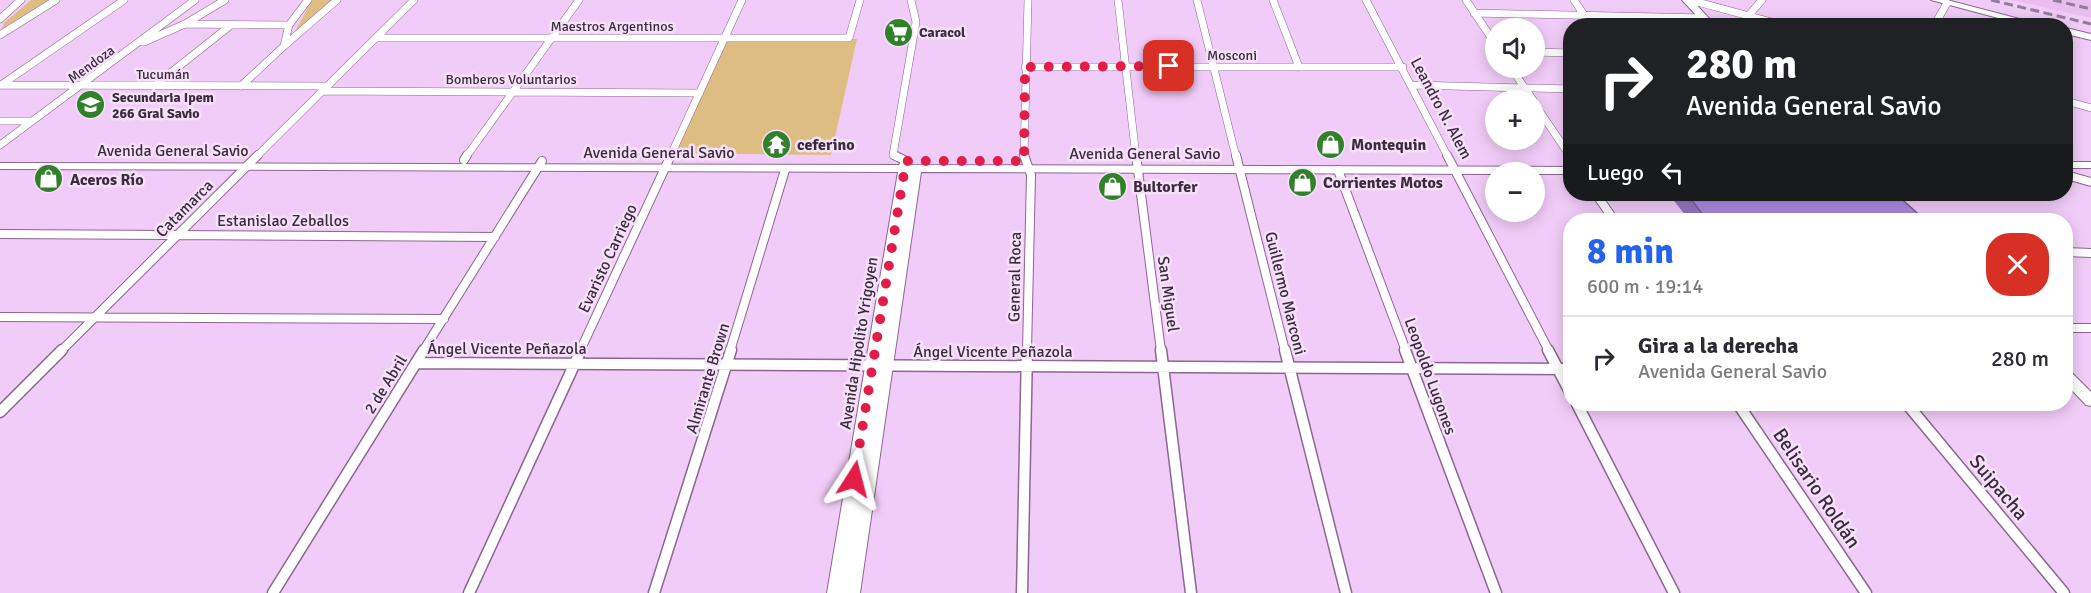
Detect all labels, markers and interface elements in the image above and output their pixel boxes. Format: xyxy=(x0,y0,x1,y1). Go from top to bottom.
supermarket icon: Caracol xyxy=(882,16,914,48)
street label: Maestros Argentinos xyxy=(550,18,674,35)
map controls xyxy=(1485,18,1545,222)
button: sound xyxy=(1485,18,1545,78)
place label: Caracol xyxy=(919,24,966,41)
text: 280 m xyxy=(1686,39,1797,90)
pin xyxy=(1143,40,1194,91)
street label: Mendoza xyxy=(65,42,118,87)
icon: right xyxy=(1587,42,1665,120)
street label: Mosconi xyxy=(1207,47,1257,64)
icon: arrive xyxy=(1152,49,1185,82)
street label: Leandro N. Alem xyxy=(1406,54,1476,163)
street label: Tucumán xyxy=(136,66,190,83)
street label: Bomberos Voluntarios xyxy=(445,71,577,88)
school or university icon: Secundaria Ipem 266 Gral Savio xyxy=(75,89,107,121)
place label: Secundaria Ipem 266 Gral Savio xyxy=(112,89,214,122)
button: + xyxy=(1485,90,1545,150)
text: Avenida General Savio xyxy=(1686,90,1941,123)
temple icon: ceferino xyxy=(760,128,792,160)
shop icon: Montequin xyxy=(1314,128,1346,160)
place label: ceferino xyxy=(797,135,855,155)
place label: Montequin xyxy=(1351,135,1426,155)
street label: Avenida General Savio xyxy=(97,141,249,161)
street label: Avenida General Savio xyxy=(583,143,735,163)
street label: Avenida General Savio xyxy=(1069,144,1221,164)
icon: left xyxy=(1656,156,1689,189)
text: Luego xyxy=(1587,159,1644,186)
button: − xyxy=(1485,162,1545,222)
shop icon: Aceros Río xyxy=(33,163,65,195)
shop icon: Corrientes Motos xyxy=(1286,166,1318,198)
place label: Aceros Río xyxy=(70,170,143,190)
shop icon: Bultorfer xyxy=(1096,170,1128,202)
place label: Corrientes Motos xyxy=(1323,173,1443,193)
street label: Catamarca xyxy=(152,176,218,242)
place label: Bultorfer xyxy=(1133,177,1198,197)
street label: Evaristo Carriego xyxy=(574,201,642,316)
street label: Estanislao Zeballos xyxy=(217,211,349,231)
text: 8 min xyxy=(1587,229,1674,274)
street label: Guillermo Marconi xyxy=(1260,230,1310,357)
street label: General Roca xyxy=(1004,232,1026,322)
button: close xyxy=(1986,233,2049,296)
street label: Avenida Hipolito Yrigoyen xyxy=(835,255,883,431)
street label: San Miguel xyxy=(1153,255,1183,334)
text: 600 m · 19:14 xyxy=(1587,274,1703,299)
street label: Leopoldo Lugones xyxy=(1400,315,1461,438)
street label: Almirante Brown xyxy=(682,321,734,436)
text: Gira a la derecha xyxy=(1638,332,1799,359)
street label: Ángel Vicente Peñazola xyxy=(427,339,587,359)
street label: Ángel Vicente Peñazola xyxy=(913,342,1073,362)
icon: right xyxy=(1587,342,1620,375)
text: 280 m xyxy=(1991,345,2049,372)
street label: 2 de Abril xyxy=(360,351,412,418)
text: Avenida General Savio xyxy=(1638,359,1827,384)
street label: Belisario Roldán xyxy=(1767,423,1866,553)
position arrow xyxy=(822,447,886,511)
street label: Suipacha xyxy=(1964,449,2033,525)

